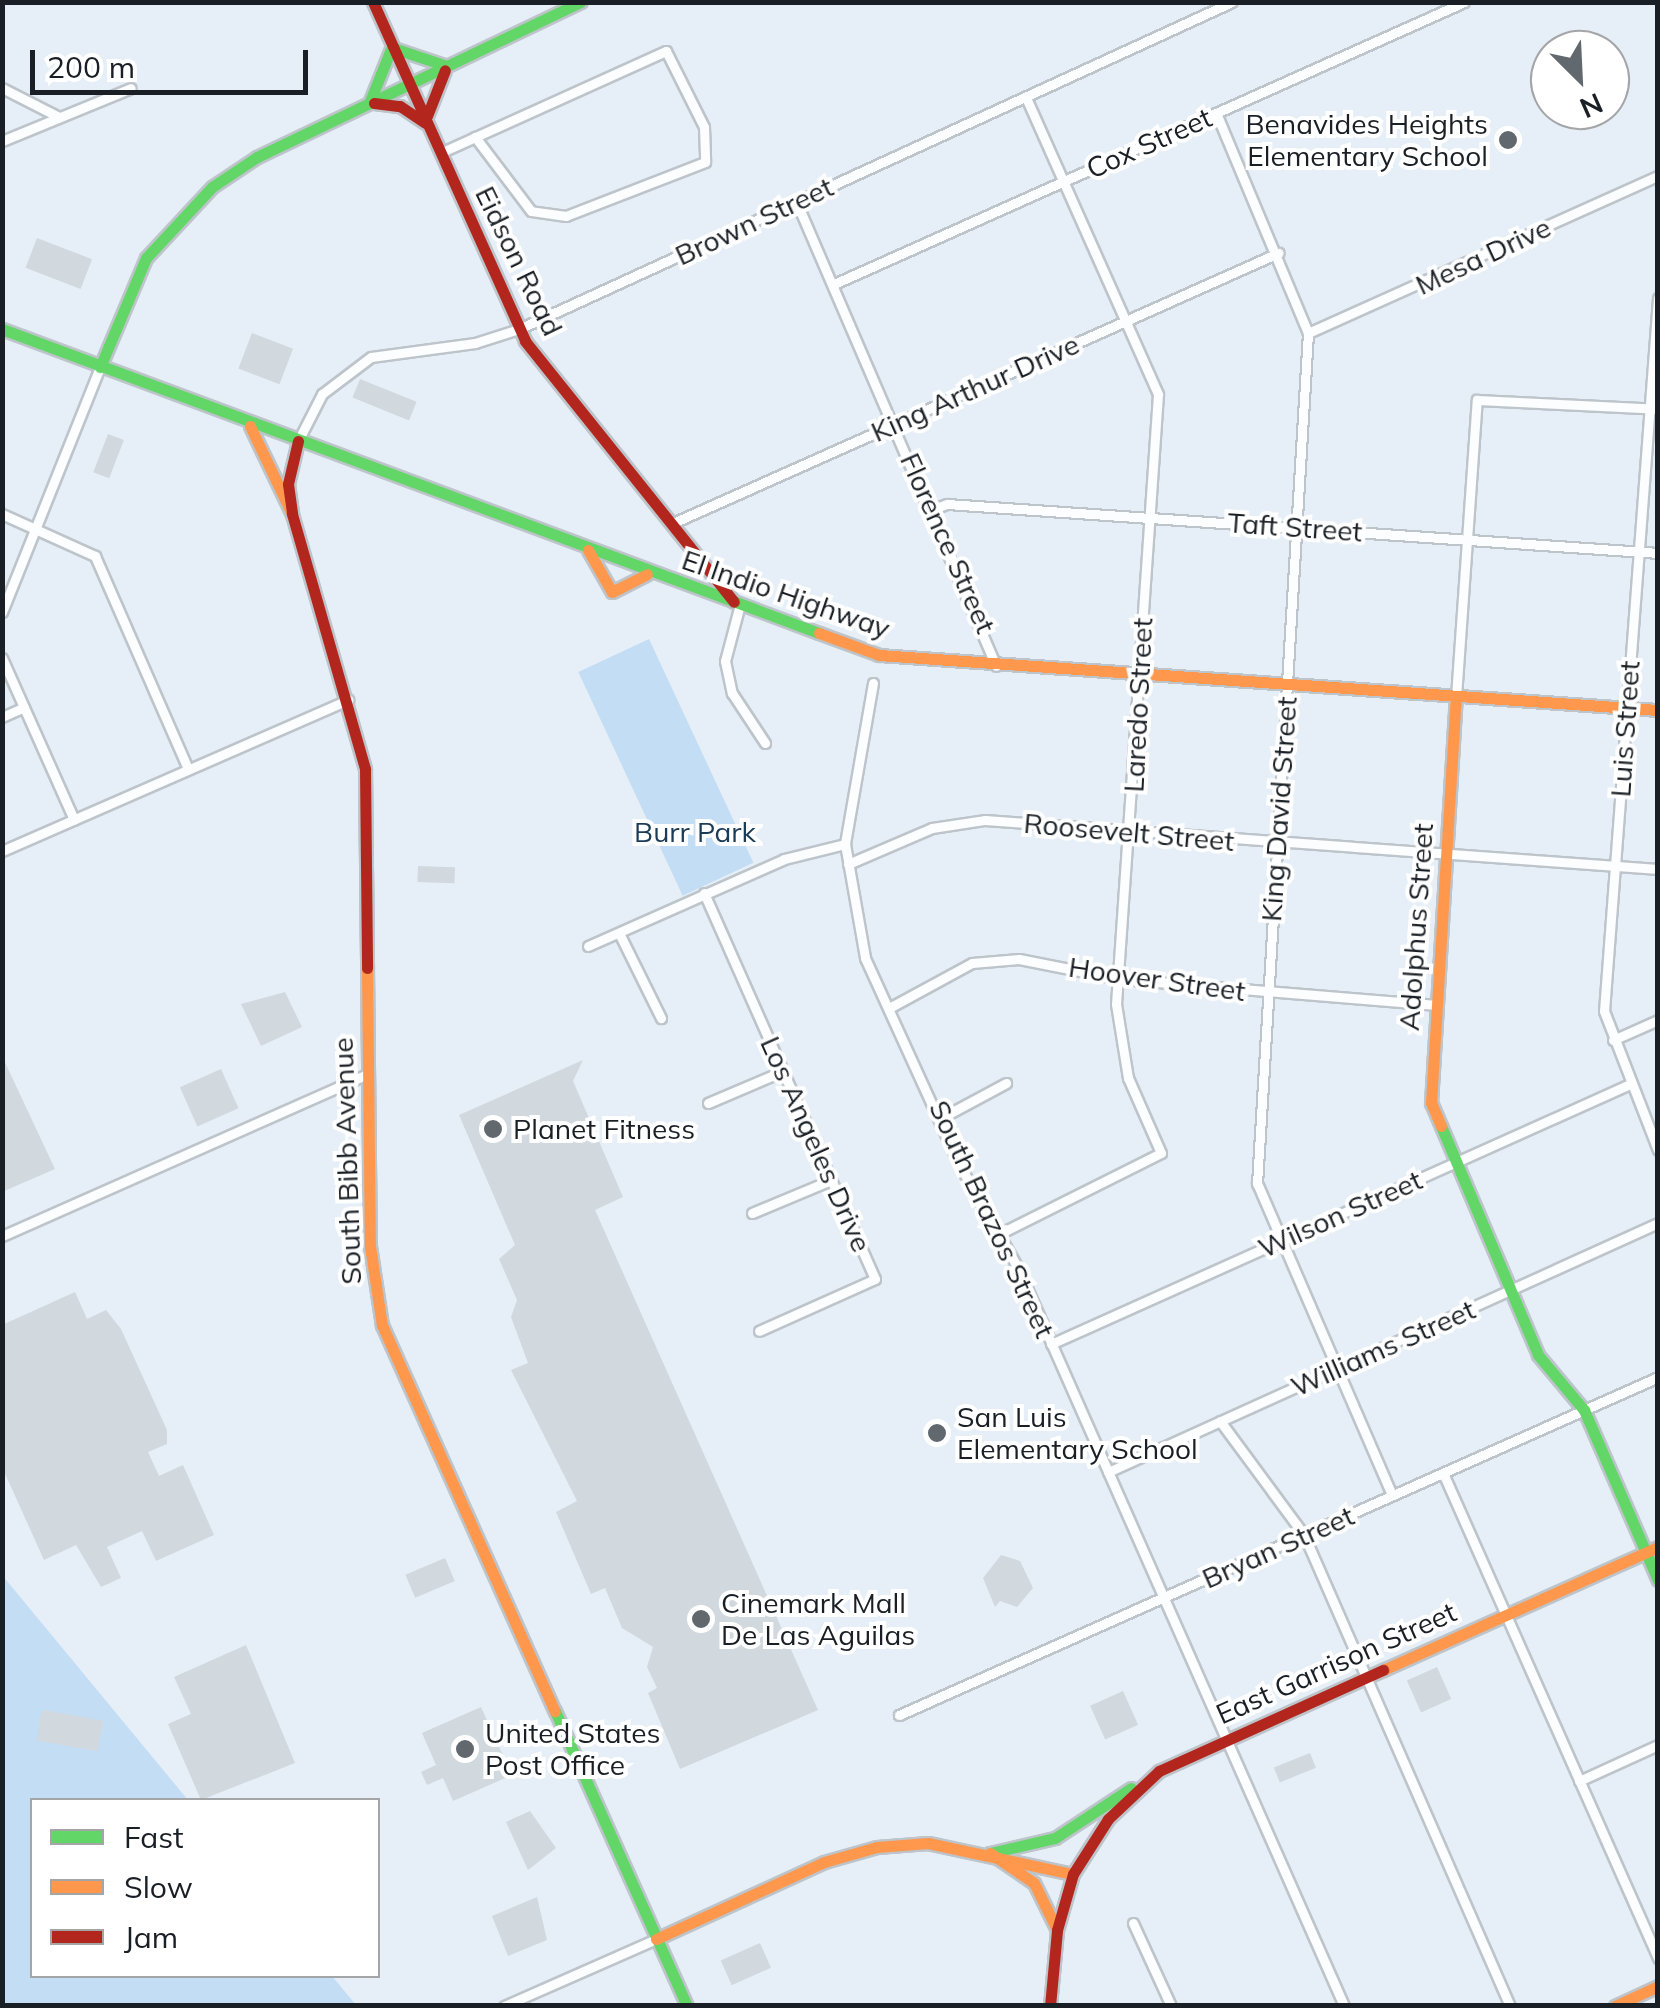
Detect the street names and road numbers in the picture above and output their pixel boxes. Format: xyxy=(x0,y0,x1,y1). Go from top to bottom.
street label: Cox Street xyxy=(1081,100,1217,186)
street label: Brown Street xyxy=(670,170,838,272)
street label: Eidson Road xyxy=(468,181,570,341)
street label: Mesa Drive xyxy=(1410,210,1556,302)
street label: King Arthur Drive xyxy=(866,327,1084,449)
street label: Florence Street xyxy=(893,448,1003,638)
street label: Taft Street xyxy=(1227,506,1363,548)
street label: El Indio Highway xyxy=(678,543,894,645)
street label: Laredo Street xyxy=(1117,617,1159,793)
street label: Luis Street xyxy=(1603,660,1647,798)
street label: King David Street xyxy=(1254,695,1304,923)
street label: Roosevelt Street xyxy=(1022,806,1236,858)
street label: Adolphus Street xyxy=(1392,822,1440,1032)
street label: Hoover Street xyxy=(1067,950,1247,1008)
street label: Los Angeles Drive xyxy=(753,1031,879,1257)
street label: South Bibb Avenue xyxy=(326,1037,368,1285)
street label: South Brazos Street xyxy=(922,1095,1062,1343)
street label: Wilson Street xyxy=(1253,1163,1427,1265)
street label: Williams Street xyxy=(1286,1292,1480,1404)
street label: Bryan Street xyxy=(1197,1499,1359,1595)
street label: East Garrison Street xyxy=(1211,1595,1461,1731)

